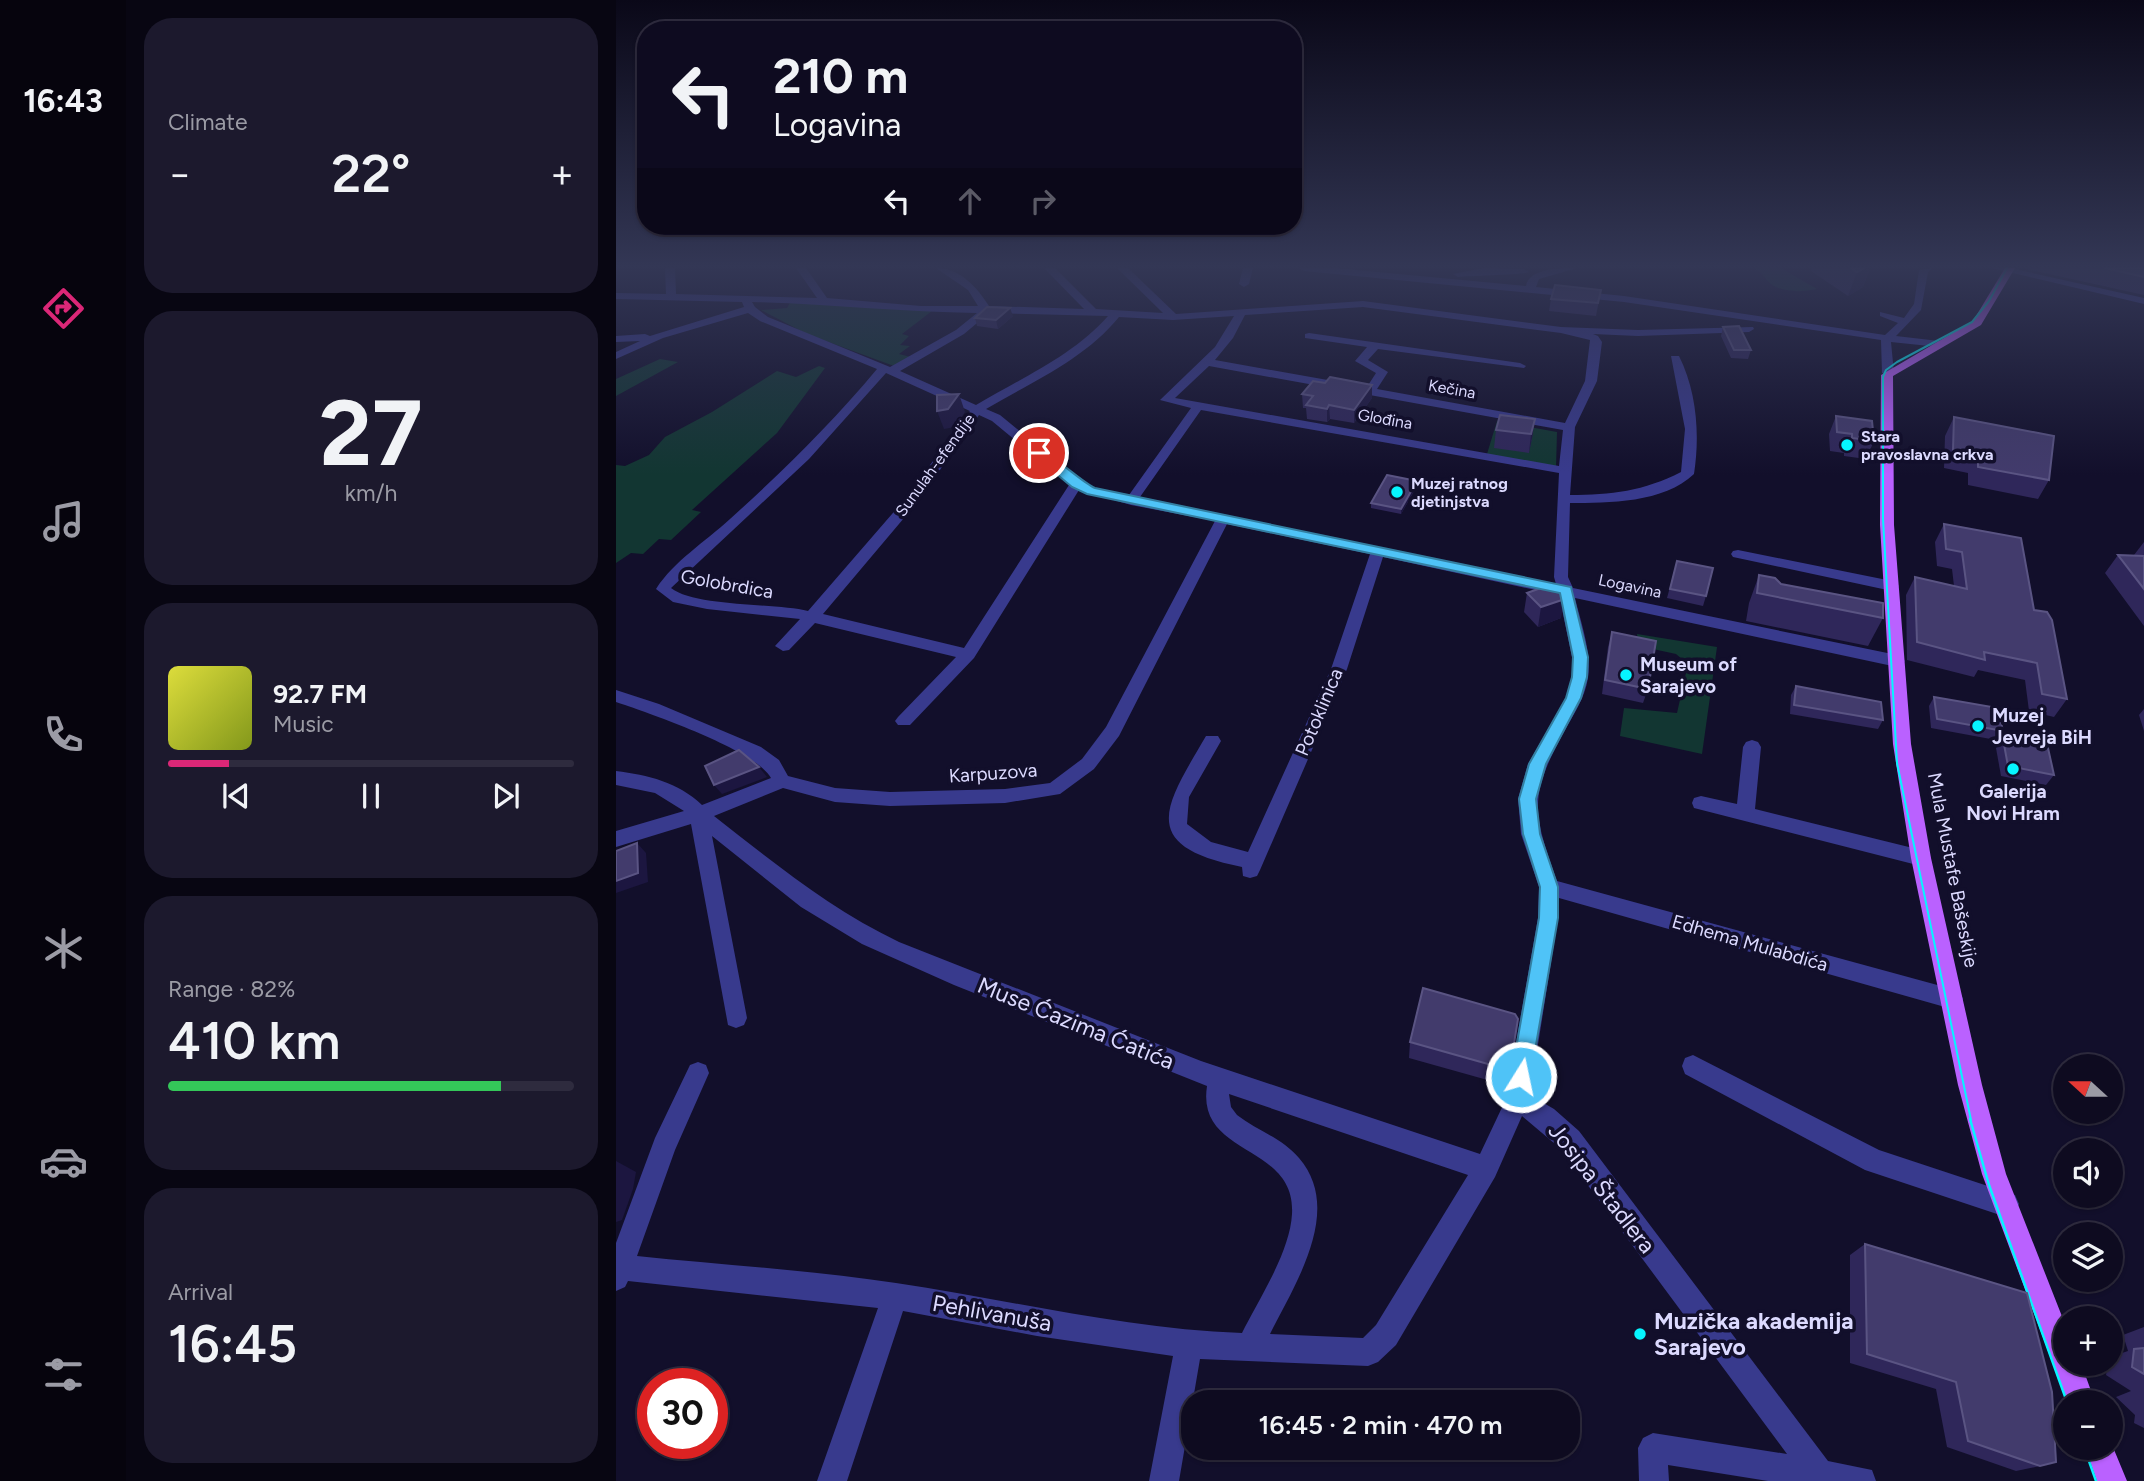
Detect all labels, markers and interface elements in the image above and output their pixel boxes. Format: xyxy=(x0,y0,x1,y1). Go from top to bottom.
text: 210 m xyxy=(773,46,908,105)
icon: left xyxy=(658,49,749,140)
text: 16:43 xyxy=(23,82,103,120)
text: Logavina xyxy=(773,106,901,144)
text: Climate xyxy=(168,108,247,136)
text: 22° xyxy=(332,143,410,205)
text: − xyxy=(168,151,192,197)
text: + xyxy=(550,151,574,197)
icon: left xyxy=(878,182,916,220)
icon: ahead xyxy=(951,182,989,220)
icon: right xyxy=(1024,182,1062,220)
icon: directions xyxy=(39,284,88,333)
street label: Kečina xyxy=(1427,375,1477,403)
text: 27 xyxy=(319,379,423,488)
street label: Glođina xyxy=(1356,405,1414,433)
street label: Sunulah-efendije xyxy=(891,410,979,520)
pin xyxy=(1009,423,1069,483)
place label: Stara pravoslavna crkva xyxy=(1861,427,1994,464)
icon: arrive xyxy=(1020,434,1058,472)
marker: Stara pravoslavna crkva xyxy=(1839,437,1855,453)
place label: Muzej ratnog djetinjstva xyxy=(1411,474,1508,511)
text: km/h xyxy=(345,479,397,507)
marker: Muzej ratnog djetinjstva xyxy=(1389,484,1405,500)
icon: music xyxy=(39,497,88,546)
street label: Golobrdica xyxy=(679,565,775,603)
street label: Logavina xyxy=(1597,570,1663,602)
place label: Museum of Sarajevo xyxy=(1640,653,1737,698)
street label: Potoklinica xyxy=(1290,665,1348,759)
marker: Museum of Sarajevo xyxy=(1618,667,1634,683)
text: 92.7 FM xyxy=(273,678,367,710)
place label: Muzej Jevreja BiH xyxy=(1992,704,2092,749)
icon: phone xyxy=(39,710,88,759)
text: Music xyxy=(273,710,334,738)
marker: Muzej Jevreja BiH xyxy=(1970,718,1986,734)
street label: Karpuzova xyxy=(948,758,1038,788)
marker: Galerija Novi Hram xyxy=(2005,761,2021,777)
street label: Mula Mustafe Bašeskije xyxy=(1923,771,1983,969)
icon: previous xyxy=(217,777,255,815)
icon: pause xyxy=(352,777,390,815)
icon: next xyxy=(487,777,525,815)
place label: Galerija Novi Hram xyxy=(1966,780,2060,825)
street label: Edhema Mulabdića xyxy=(1669,910,1831,976)
icon: climate xyxy=(39,924,88,973)
street label: Muse Ćazima Ćatića xyxy=(974,971,1178,1075)
text: Range · 82% xyxy=(168,975,295,1003)
text: 410 km xyxy=(168,1010,340,1072)
position arrow xyxy=(1484,1040,1558,1114)
north arrow xyxy=(2053,1054,2123,1124)
map controls xyxy=(2053,1054,2123,1460)
street label: Josipa Štadlera xyxy=(1543,1117,1661,1259)
icon: car xyxy=(39,1137,88,1186)
button: sound xyxy=(2053,1138,2123,1208)
button: layers xyxy=(2053,1222,2123,1292)
text: Arrival xyxy=(168,1278,233,1306)
street label: Pehlivanuša xyxy=(930,1289,1054,1337)
button: + xyxy=(2053,1306,2123,1376)
place label: Muzička akademija Sarajevo xyxy=(1654,1307,1854,1361)
text: 16:45 xyxy=(168,1313,297,1375)
marker: Muzička akademija Sarajevo xyxy=(1632,1326,1648,1342)
icon: filters xyxy=(39,1350,88,1399)
speed limit sign: 30 xyxy=(637,1368,728,1459)
button: − xyxy=(2053,1390,2123,1460)
text: 16:45 · 2 min · 470 m xyxy=(1259,1409,1502,1441)

